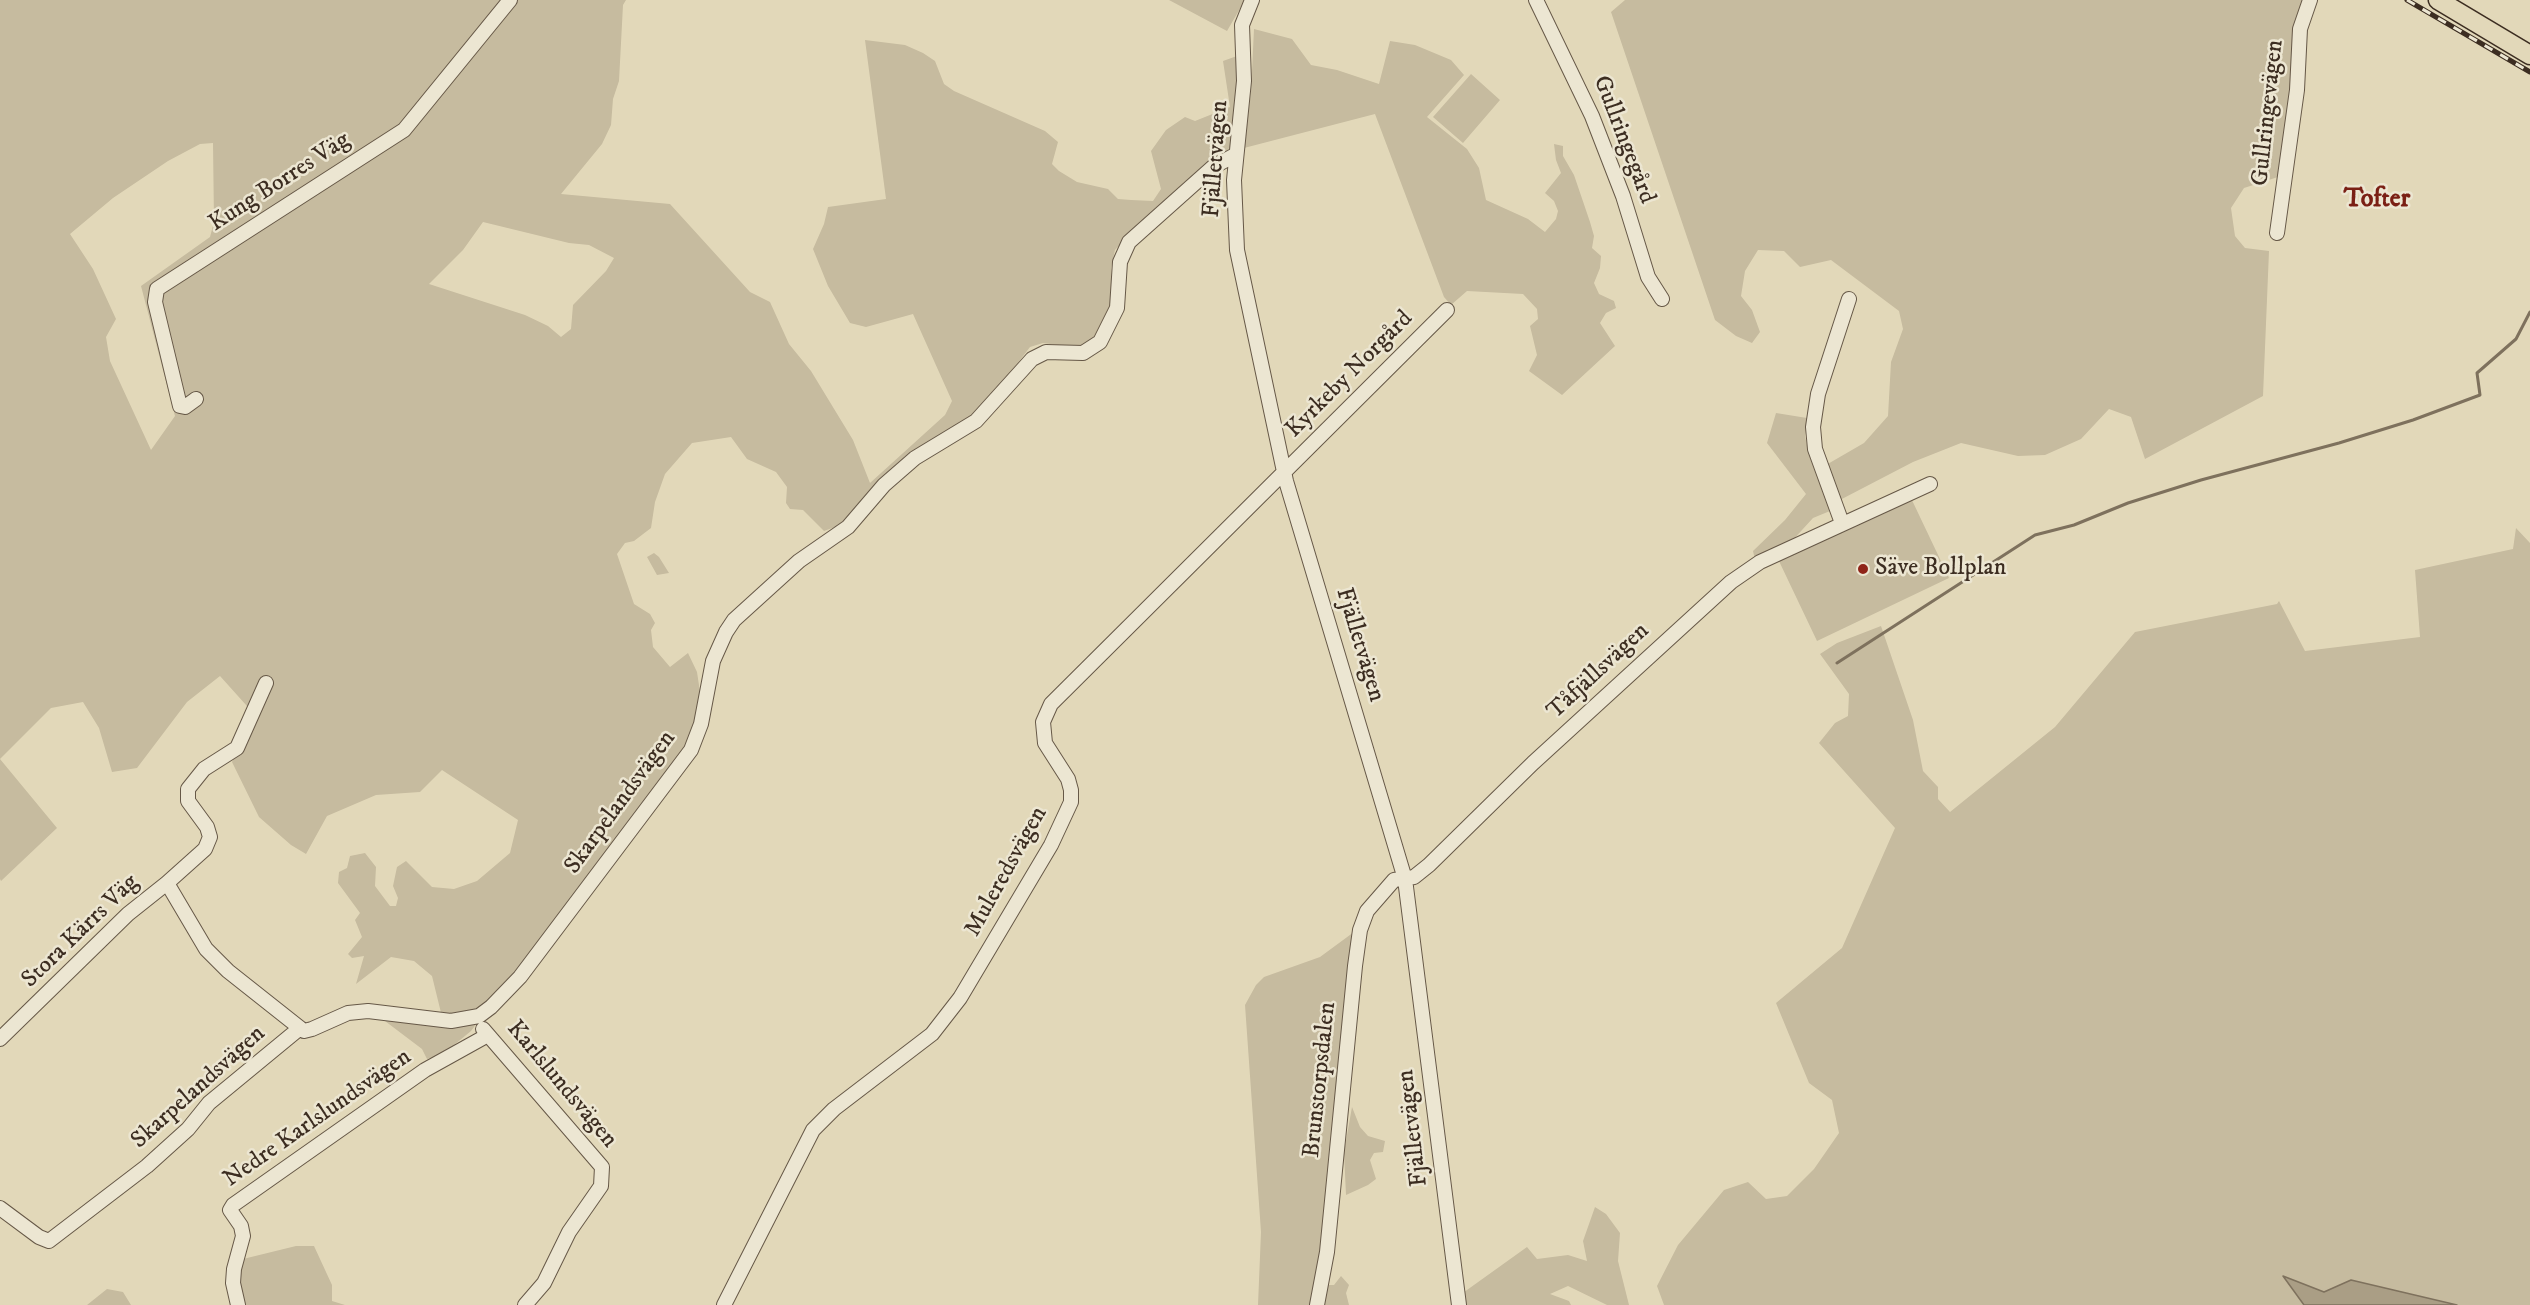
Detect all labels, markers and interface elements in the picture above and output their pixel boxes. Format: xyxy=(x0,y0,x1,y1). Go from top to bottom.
street label: Gullringevägen xyxy=(2247,38,2291,188)
street label: Gullringegård xyxy=(1585,72,1661,208)
street label: Fjälletvägen xyxy=(1199,99,1235,219)
street label: Kung Borres Väg xyxy=(204,127,356,239)
district label: Tofter xyxy=(2344,185,2410,217)
street label: Kyrkeby Norgård xyxy=(1280,305,1420,445)
place label: Säve Bollplan xyxy=(1875,555,2006,583)
marker: Säve Bollplan xyxy=(1856,562,1870,576)
street label: Fjälletvägen xyxy=(1328,585,1390,705)
street label: Tåfjällsvägen xyxy=(1542,618,1656,726)
street label: Skarpelandsvägen xyxy=(559,726,683,880)
street label: Muleredsvägen xyxy=(959,802,1055,942)
street label: Stora Kärrs Väg xyxy=(17,869,145,995)
street label: Brunstorpsdalen xyxy=(1299,1001,1343,1159)
street label: Karlslundsvägen xyxy=(499,1016,623,1154)
street label: Skarpelandsvägen xyxy=(126,1020,272,1156)
street label: Nedre Karlslundsvägen xyxy=(219,1043,417,1195)
street label: Fjälletvägen xyxy=(1393,1068,1435,1188)

